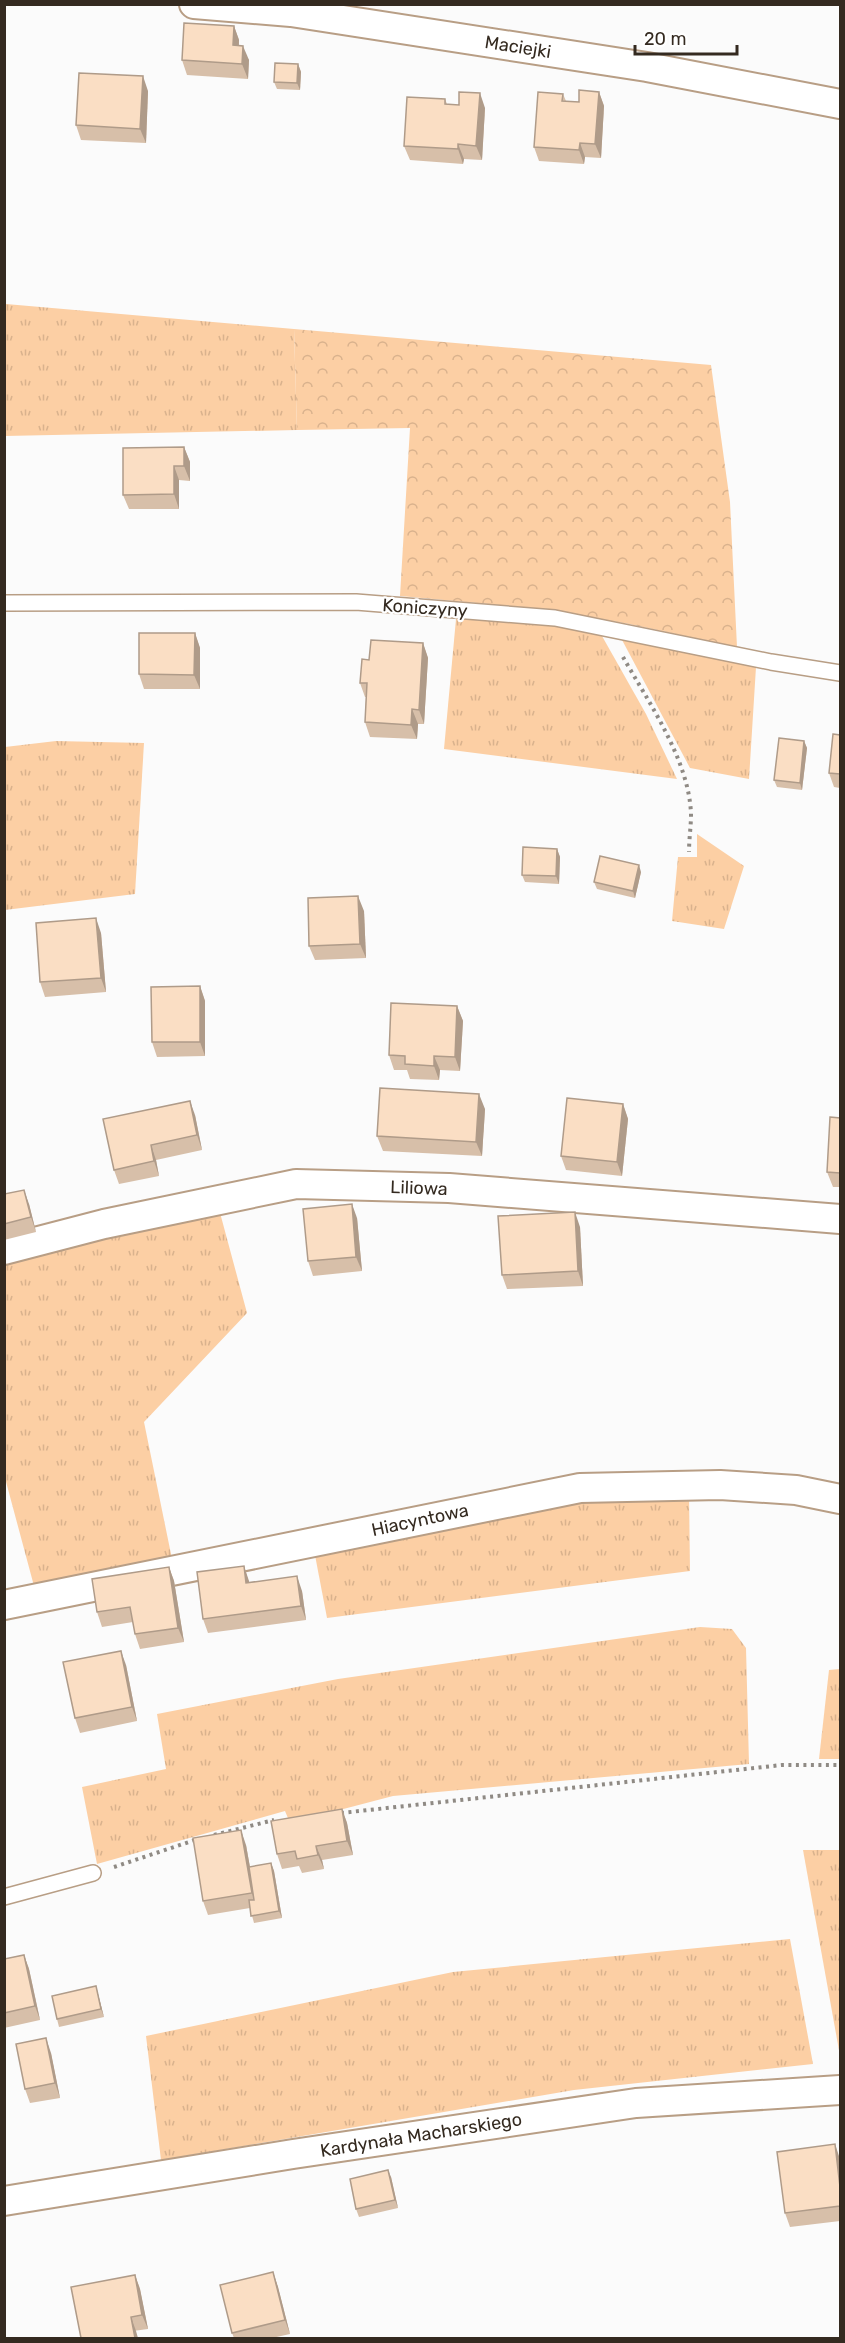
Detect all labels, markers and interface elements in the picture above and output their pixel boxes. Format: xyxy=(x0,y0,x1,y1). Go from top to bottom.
scale bar xyxy=(635,18,737,56)
text: 20 m xyxy=(644,28,686,50)
street label: Maciejki xyxy=(483,31,553,63)
street label: Koniczyny xyxy=(382,594,468,622)
street label: Liliowa xyxy=(390,1176,448,1200)
street label: Hiacyntowa xyxy=(369,1499,471,1541)
street label: Kardynała Macharskiego xyxy=(319,2108,523,2162)

